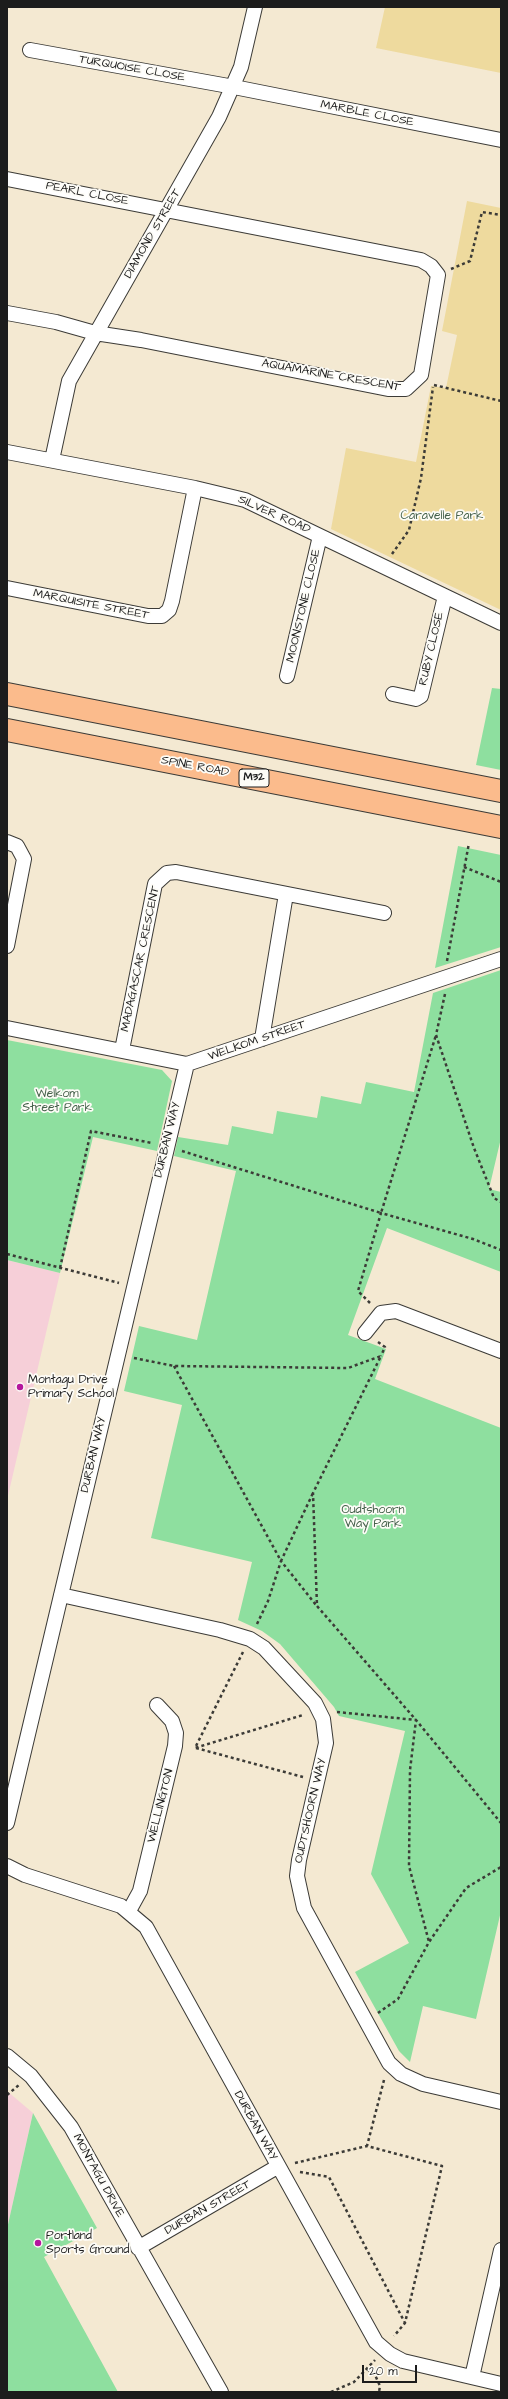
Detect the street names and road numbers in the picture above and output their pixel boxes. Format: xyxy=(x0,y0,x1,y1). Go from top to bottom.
street label: TURQUOISE CLOSE xyxy=(78,53,186,85)
street label: MARBLE CLOSE xyxy=(319,98,415,130)
street label: PEARL CLOSE xyxy=(45,179,129,209)
street label: DIAMOND STREET xyxy=(122,187,184,281)
street label: AQUAMARINE CRESCENT xyxy=(261,357,401,395)
street label: SILVER ROAD xyxy=(235,493,313,537)
street label: MOONSTONE CLOSE xyxy=(284,548,324,664)
street label: MARQUISITE STREET xyxy=(32,587,150,623)
street label: RUBY CLOSE xyxy=(417,611,447,687)
street label: SPINE ROAD xyxy=(160,753,230,781)
road number: M32 xyxy=(239,769,269,787)
street label: MADAGASCAR CRESCENT xyxy=(118,885,164,1033)
street label: WELKOM STREET xyxy=(206,1018,308,1064)
street label: DURBAN WAY xyxy=(152,1101,184,1179)
street label: DURBAN WAY xyxy=(78,1416,110,1494)
street label: OUDTSHOORN WAY xyxy=(292,1757,330,1865)
street label: WELLINGTON xyxy=(145,1768,177,1844)
street label: DURBAN WAY xyxy=(230,2089,280,2163)
street label: MONTAGU DRIVE xyxy=(69,2132,127,2220)
street label: DURBAN STREET xyxy=(162,2178,254,2238)

